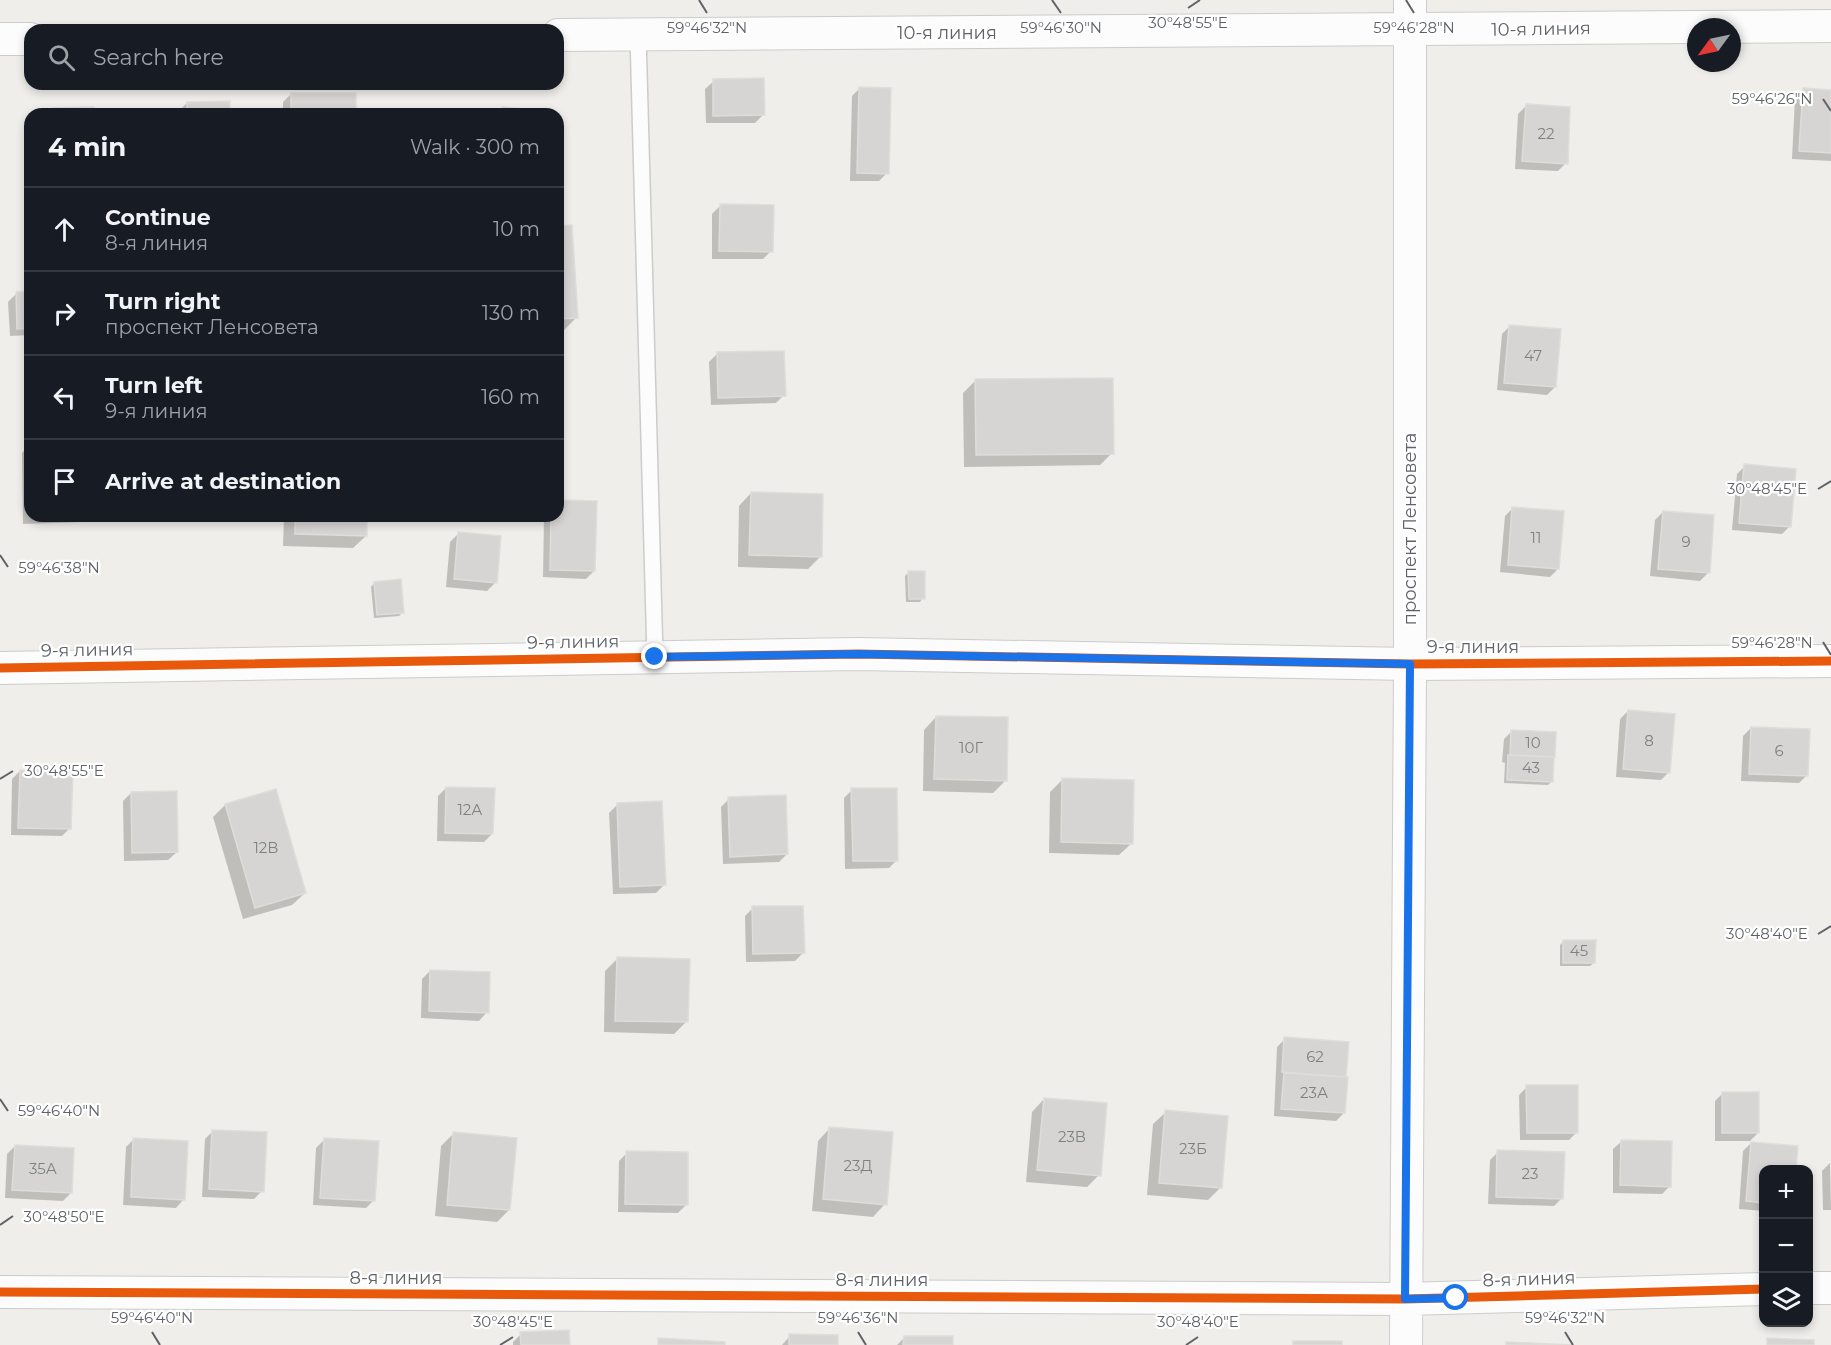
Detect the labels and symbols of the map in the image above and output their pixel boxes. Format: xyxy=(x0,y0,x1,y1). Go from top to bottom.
text: 30°48'55"E xyxy=(1148,13,1228,32)
street label: 10-я линия xyxy=(1491,17,1591,41)
text: 59°46'32"N xyxy=(667,18,747,37)
text: 59°46'30"N xyxy=(1020,18,1102,37)
text: 59°46'28"N xyxy=(1373,18,1455,37)
north arrow xyxy=(1687,18,1741,72)
street label: 10-я линия xyxy=(897,22,997,44)
text: 59°46'26"N xyxy=(1732,89,1812,108)
house number: 22 xyxy=(1537,124,1555,143)
house number: 47 xyxy=(1524,346,1542,365)
street label: проспект Ленсовета xyxy=(1399,433,1421,625)
text: 30°48'45"E xyxy=(1727,479,1807,498)
house number: 11 xyxy=(1531,528,1541,547)
house number: 9 xyxy=(1681,532,1691,551)
text: 59°46'38"N xyxy=(18,558,100,577)
street label: 9-я линия xyxy=(527,630,619,654)
text: 59°46'28"N xyxy=(1731,633,1813,652)
street label: 9-я линия xyxy=(1427,636,1519,658)
street label: 9-я линия xyxy=(41,638,133,662)
route end xyxy=(641,643,667,669)
house number: 8 xyxy=(1644,731,1654,750)
house number: 10 xyxy=(1525,733,1541,752)
house number: 10Г xyxy=(959,738,983,757)
house number: 6 xyxy=(1774,741,1784,760)
house number: 43 xyxy=(1522,758,1540,777)
text: 30°48'55"E xyxy=(24,761,104,780)
house number: 12А xyxy=(457,800,483,819)
house number: 12В xyxy=(253,838,279,857)
text: 30°48'40"E xyxy=(1726,924,1808,943)
house number: 45 xyxy=(1570,941,1588,960)
house number: 62 xyxy=(1306,1047,1324,1066)
house number: 23А xyxy=(1300,1083,1328,1102)
text: 59°46'40"N xyxy=(18,1101,100,1120)
house number: 23В xyxy=(1058,1127,1086,1146)
house number: 23Б xyxy=(1179,1139,1207,1158)
house number: 23Д xyxy=(844,1156,873,1175)
house number: 35А xyxy=(29,1159,57,1178)
house number: 23 xyxy=(1522,1164,1538,1183)
text: 30°48'50"E xyxy=(23,1207,105,1226)
street label: 8-я линия xyxy=(1482,1266,1576,1292)
street label: 8-я линия xyxy=(350,1267,442,1289)
street label: 8-я линия xyxy=(836,1269,928,1291)
route start xyxy=(1442,1284,1468,1310)
text: 59°46'40"N xyxy=(111,1308,193,1327)
text: 59°46'36"N xyxy=(818,1308,898,1327)
text: 59°46'32"N xyxy=(1525,1308,1605,1327)
text: 30°48'45"E xyxy=(473,1312,553,1331)
text: 30°48'40"E xyxy=(1157,1312,1239,1331)

